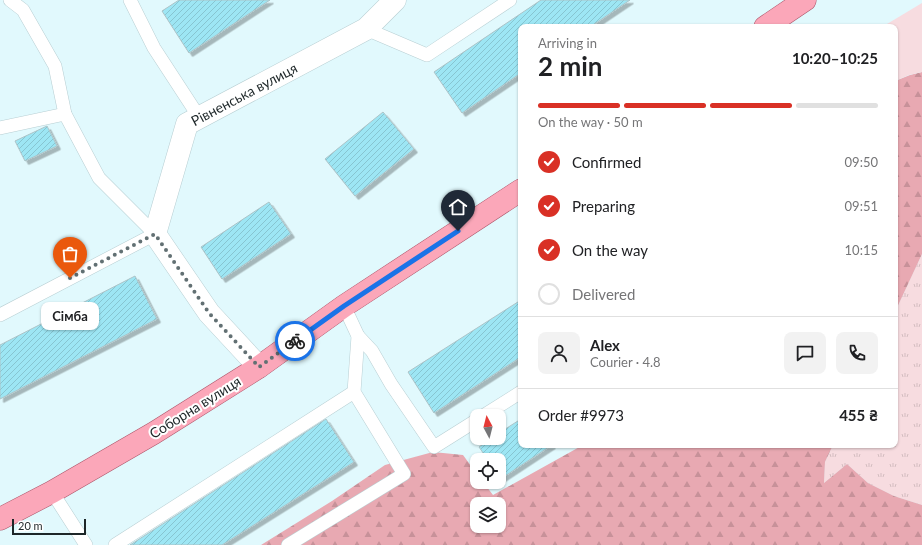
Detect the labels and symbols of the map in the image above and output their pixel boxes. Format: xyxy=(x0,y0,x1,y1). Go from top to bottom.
street label: Рівненська вулиця xyxy=(188,59,300,129)
pin xyxy=(441,190,475,231)
pin xyxy=(53,237,87,278)
callout: Сімба xyxy=(41,302,99,330)
courier xyxy=(275,321,315,361)
street label: Соборна вулиця xyxy=(146,372,244,442)
north arrow xyxy=(470,409,506,445)
scale bar xyxy=(12,517,86,536)

